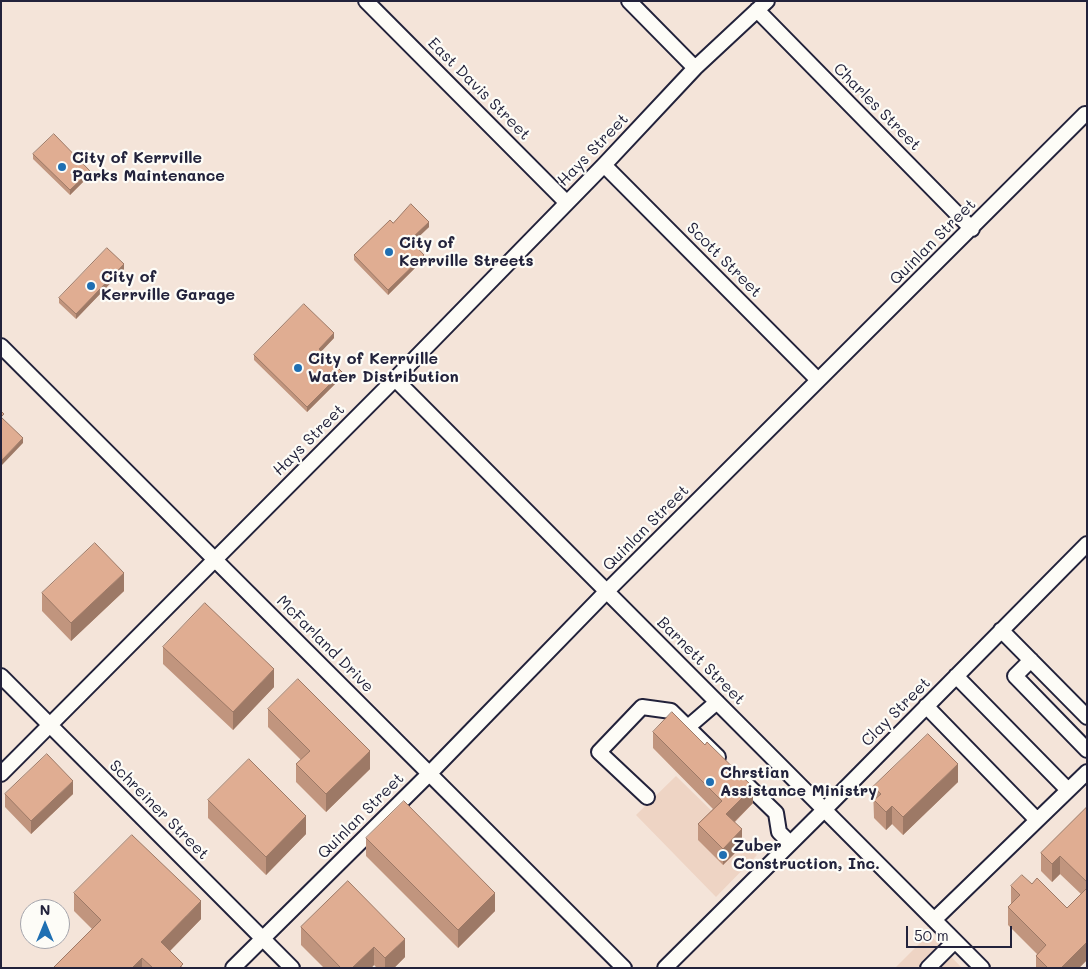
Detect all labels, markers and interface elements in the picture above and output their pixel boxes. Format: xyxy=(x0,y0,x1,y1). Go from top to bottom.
street label: East Davis Street xyxy=(424,34,534,144)
street label: Charles Street xyxy=(829,59,925,155)
street label: Hays Street xyxy=(554,110,632,190)
place label: City of Kerrville Parks Maintenance xyxy=(72,148,225,186)
marker: City of Kerrville Parks Maintenance xyxy=(56,161,68,173)
street label: Quinlan Street xyxy=(886,195,980,289)
street label: Scott Street xyxy=(683,219,765,301)
place label: City of Kerrville Streets xyxy=(399,233,533,271)
marker: City of Kerrville Streets xyxy=(383,246,395,258)
place label: City of Kerrville Garage xyxy=(101,267,235,305)
marker: City of Kerrville Garage xyxy=(85,280,97,292)
place label: City of Kerrville Water Distribution xyxy=(308,349,459,387)
marker: City of Kerrville Water Distribution xyxy=(292,362,304,374)
street label: Hays Street xyxy=(269,400,349,480)
street label: Quinlan Street xyxy=(599,481,693,575)
street label: McFarland Drive xyxy=(272,591,378,697)
street label: Barnett Street xyxy=(653,613,749,709)
street label: Clay Street xyxy=(857,673,935,751)
street label: Schreiner Street xyxy=(105,756,213,864)
place label: Chrstian Assistance Ministry xyxy=(720,763,877,801)
street label: Quinlan Street xyxy=(314,769,408,863)
marker: Chrstian Assistance Ministry xyxy=(704,776,716,788)
place label: Zuber Construction, Inc. xyxy=(733,836,880,874)
marker: Zuber Construction, Inc. xyxy=(717,849,729,861)
north arrow xyxy=(20,899,70,949)
text: N xyxy=(40,900,50,919)
scale bar xyxy=(908,916,1014,948)
text: 50 m xyxy=(914,925,949,945)

